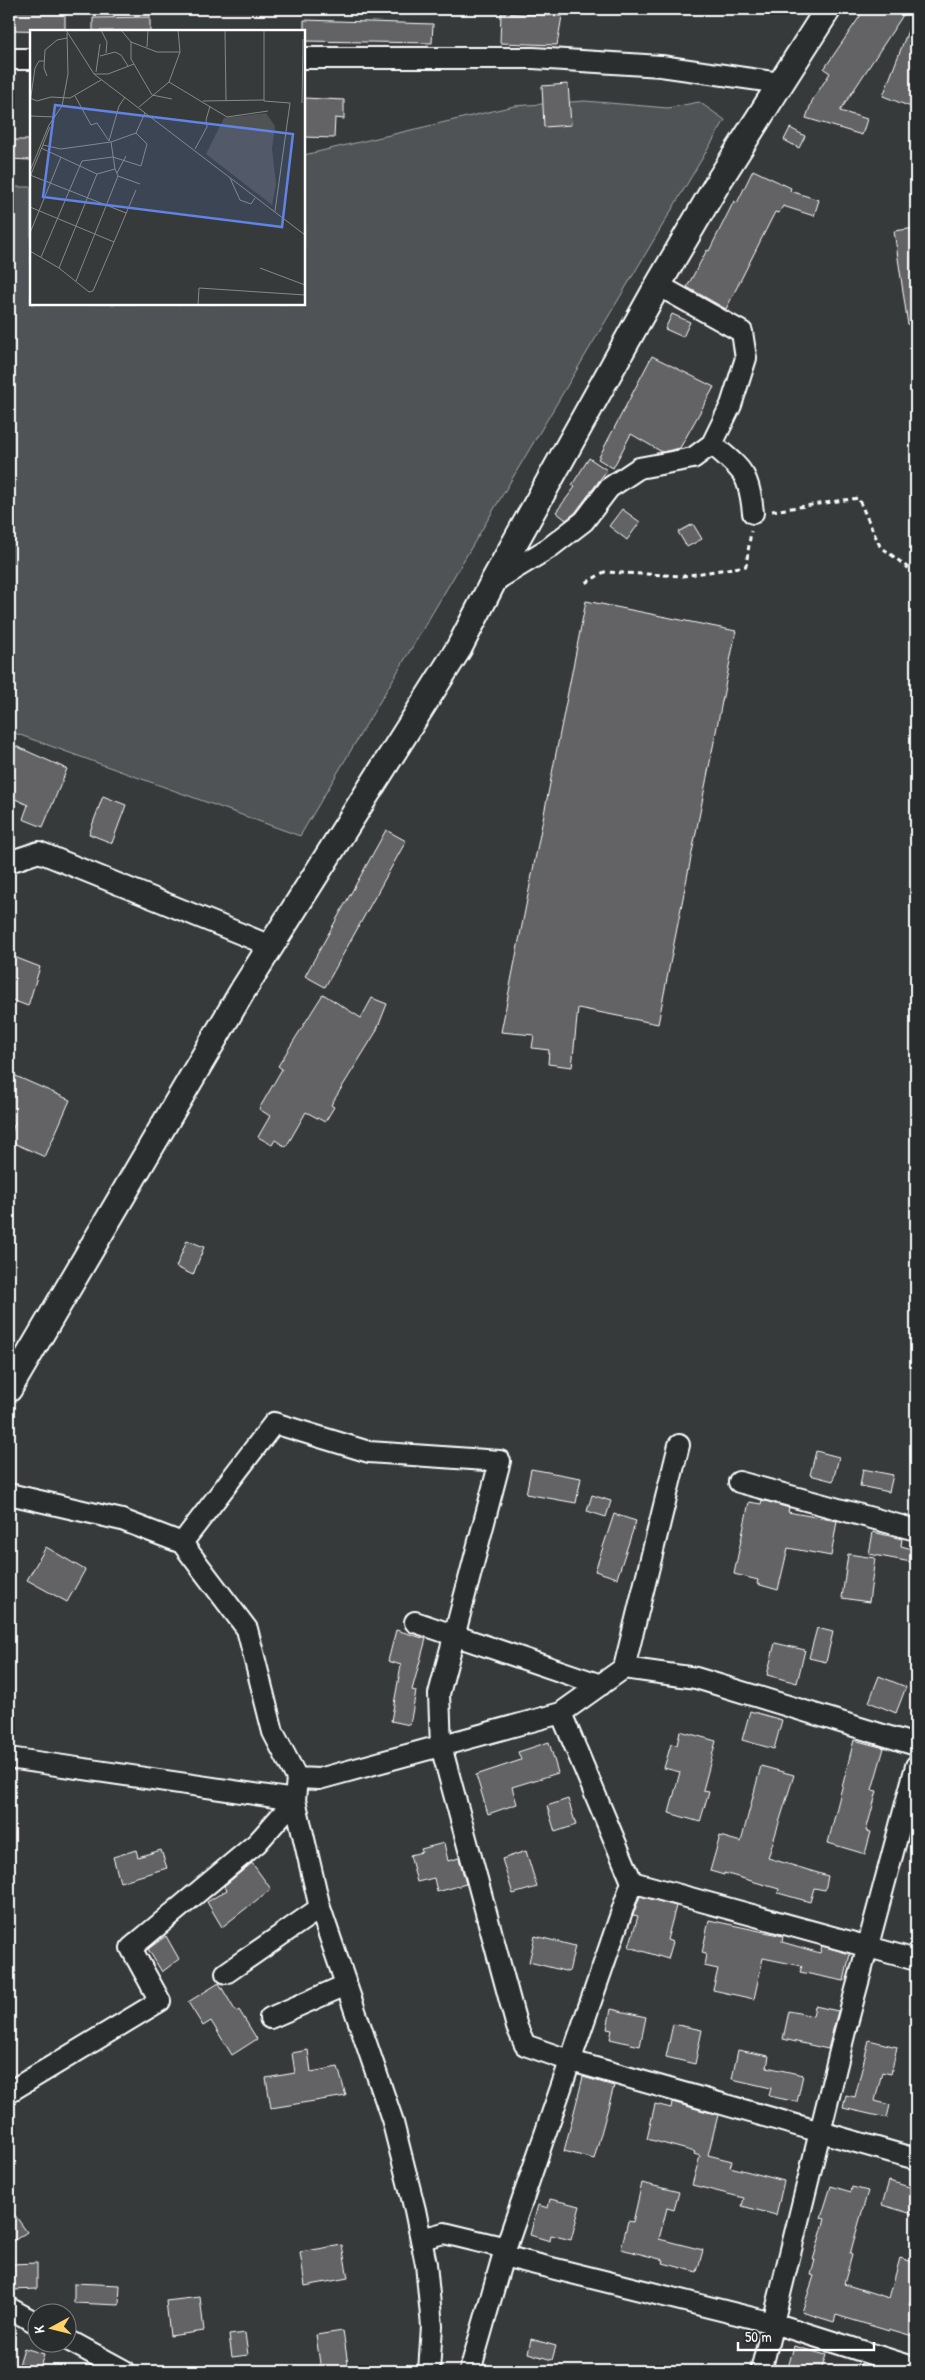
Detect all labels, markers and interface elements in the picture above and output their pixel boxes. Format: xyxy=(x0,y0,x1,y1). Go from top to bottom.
inset map xyxy=(30,30,305,305)
north arrow xyxy=(28,2302,78,2352)
scale bar xyxy=(738,2320,874,2352)
text: K xyxy=(29,2324,48,2334)
text: 50 m xyxy=(745,2326,772,2347)

